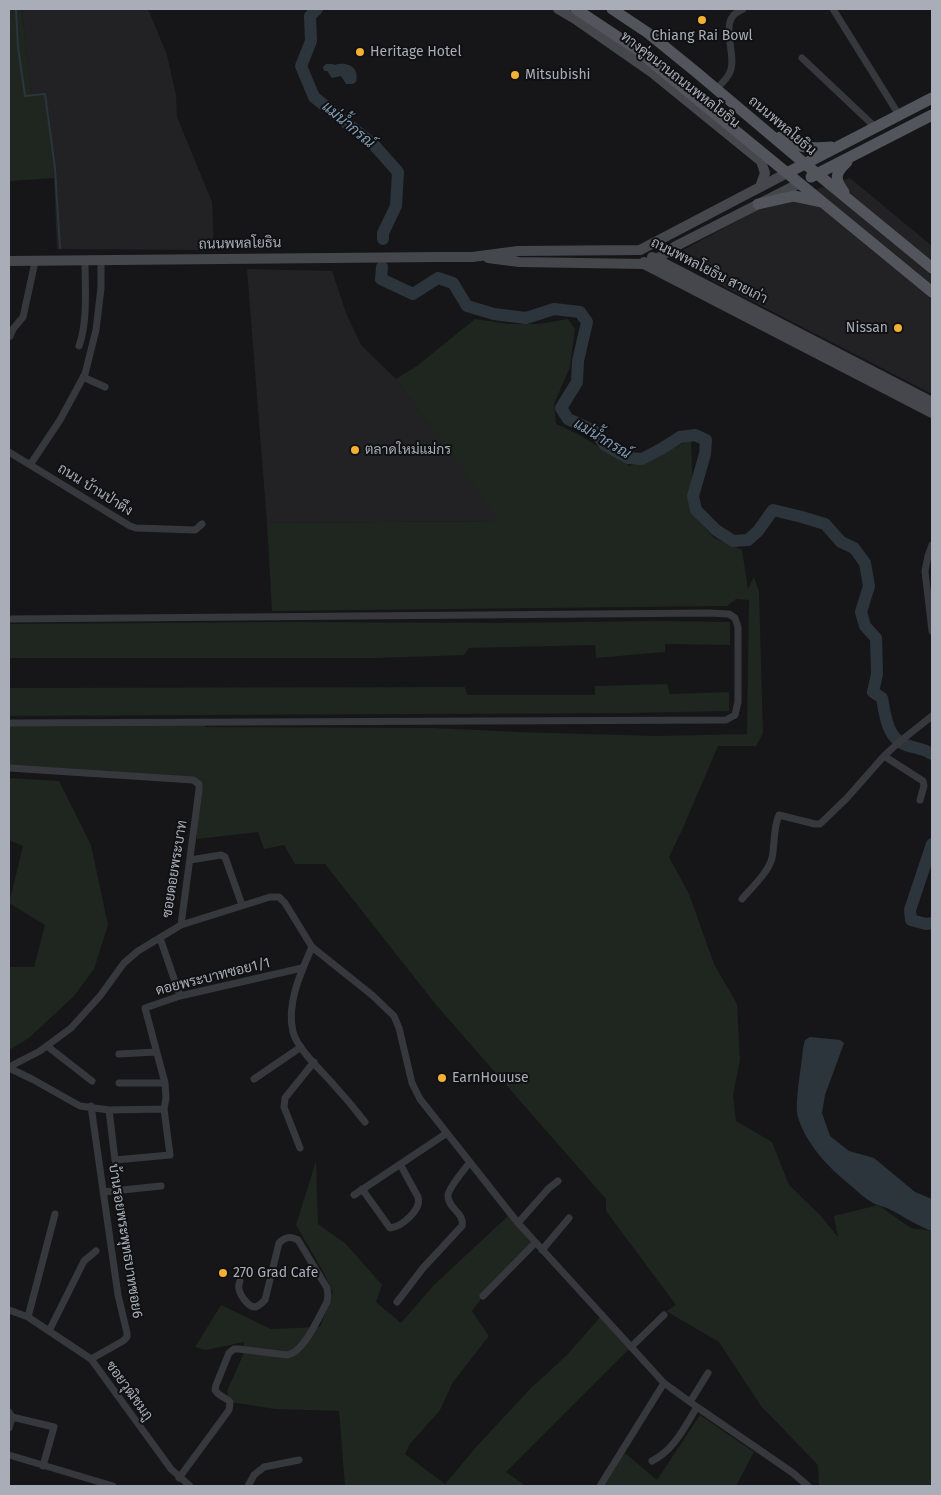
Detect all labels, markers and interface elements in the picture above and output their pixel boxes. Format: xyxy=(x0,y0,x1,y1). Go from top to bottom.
marker: Chiang Rai Bowl xyxy=(696,14,708,26)
street label: ทางคู่ขนานถนนพหลโยธิน xyxy=(617,28,743,132)
place label: Chiang Rai Bowl xyxy=(651,28,753,44)
place label: Heritage Hotel xyxy=(370,44,462,60)
marker: Heritage Hotel xyxy=(354,46,366,58)
place label: Mitsubishi xyxy=(525,67,591,83)
marker: Mitsubishi xyxy=(509,69,521,81)
street label: ถนนพหลโยธิน xyxy=(745,93,819,159)
water label: แม่น้ำกรณ์ xyxy=(318,98,378,152)
street label: ถนนพหลโยธิน สายเก่า xyxy=(648,234,770,308)
street label: ถนนพหลโยธิน xyxy=(198,235,282,253)
place label: Nissan xyxy=(846,320,888,336)
marker: Nissan xyxy=(892,322,904,334)
water label: แม่น้ำกรณ์ xyxy=(570,415,634,463)
place label: ตลาดใหม่แม่กร xyxy=(365,442,451,458)
marker: ตลาดใหม่แม่กร xyxy=(349,444,361,456)
street label: ถนน บ้านป่าตึง xyxy=(54,460,136,520)
street label: ซอยดอยพระบาท xyxy=(159,819,191,919)
street label: ดอยพระบาทซอย1/1 xyxy=(154,955,272,999)
place label: EarnHouuse xyxy=(452,1070,529,1086)
marker: EarnHouuse xyxy=(436,1072,448,1084)
street label: บ้านรอยพระพุทธบาทซอย6 xyxy=(104,1163,146,1319)
place label: 270 Grad Cafe xyxy=(233,1265,318,1281)
marker: 270 Grad Cafe xyxy=(217,1267,229,1279)
street label: ซอยวุฒิชมภู xyxy=(102,1358,156,1424)

